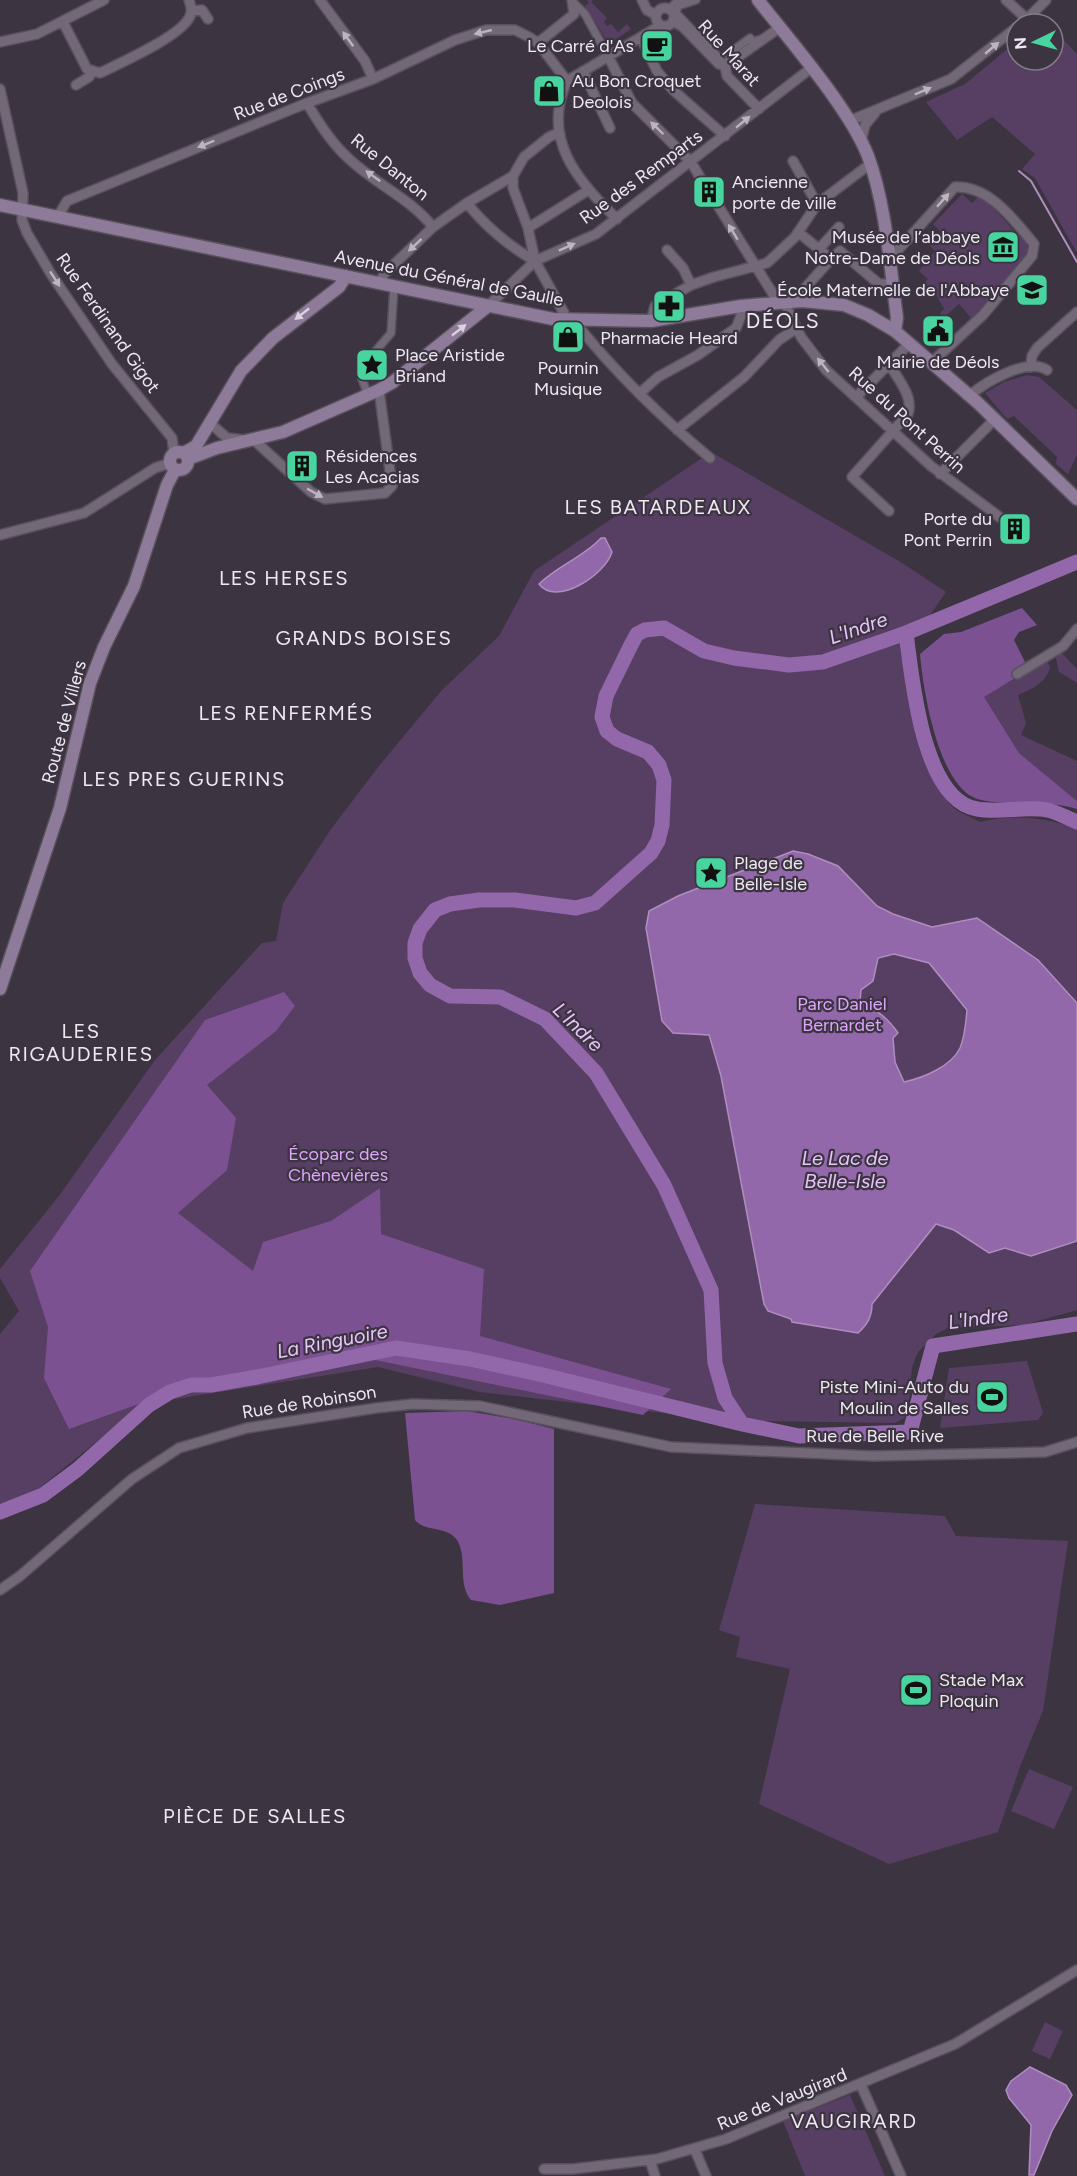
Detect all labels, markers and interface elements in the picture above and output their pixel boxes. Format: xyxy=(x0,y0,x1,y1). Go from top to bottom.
north arrow xyxy=(1005,12,1065,72)
street label: Rue Marat xyxy=(693,15,765,91)
one-way arrow xyxy=(474,27,493,37)
cafe icon: Le Carré d'As xyxy=(639,28,675,64)
one-way arrow xyxy=(343,31,355,46)
place label: Le Carré d'As xyxy=(527,35,634,57)
text: N xyxy=(1011,36,1031,50)
one-way arrow xyxy=(984,42,999,55)
street label: Rue de Coings xyxy=(230,63,348,125)
place label: Au Bon Croquet Deolois xyxy=(572,70,701,113)
shop icon: Au Bon Croquet Deolois xyxy=(531,73,567,109)
one-way arrow xyxy=(914,87,931,96)
one-way arrow xyxy=(735,116,750,129)
one-way arrow xyxy=(650,121,664,135)
street label: Rue des Remparts xyxy=(575,125,707,229)
street label: Rue Danton xyxy=(346,129,434,205)
one-way arrow xyxy=(197,140,215,149)
one-way arrow xyxy=(365,171,380,183)
place label: Ancienne porte de ville xyxy=(732,171,836,214)
building icon: Ancienne porte de ville xyxy=(691,174,727,210)
one-way arrow xyxy=(936,193,950,208)
one-way arrow xyxy=(728,224,739,240)
place label: Musée de l’abbaye Notre-Dame de Déols xyxy=(804,226,980,269)
museum icon: Musée de l’abbaye Notre-Dame de Déols xyxy=(985,229,1021,265)
one-way arrow xyxy=(407,238,422,252)
one-way arrow xyxy=(559,242,576,251)
street label: Avenue du Général de Gaulle xyxy=(333,245,566,311)
street label: Rue Ferdinand Gigot xyxy=(51,249,165,397)
one-way arrow xyxy=(49,271,61,287)
school or university icon: École Maternelle de l'Abbaye xyxy=(1014,272,1050,308)
place label: École Maternelle de l'Abbaye xyxy=(777,279,1009,301)
pharmacy icon: Pharmacie Heard xyxy=(651,288,687,324)
one-way arrow xyxy=(294,307,310,320)
district label: DÉOLS xyxy=(746,308,820,333)
public building icon: Mairie de Déols xyxy=(920,313,956,349)
shop icon: Pournin Musique xyxy=(550,319,586,355)
one-way arrow xyxy=(452,325,467,337)
place label: Pharmacie Heard xyxy=(600,327,738,349)
place label: Place Aristide Briand xyxy=(395,344,505,387)
place icon: Place Aristide Briand xyxy=(354,347,390,383)
place label: Mairie de Déols xyxy=(877,351,999,373)
place label: Pournin Musique xyxy=(534,357,602,400)
one-way arrow xyxy=(817,358,830,373)
street label: Rue du Pont Perrin xyxy=(844,362,970,478)
place label: Résidences Les Acacias xyxy=(325,445,420,488)
building icon: Résidences Les Acacias xyxy=(284,448,320,484)
one-way arrow xyxy=(307,488,324,498)
district label: LES BATARDEAUX xyxy=(564,495,752,519)
place label: Porte du Pont Perrin xyxy=(904,508,992,551)
building icon: Porte du Pont Perrin xyxy=(997,511,1033,547)
district label: LES HERSES xyxy=(219,566,349,590)
water label: L'Indre xyxy=(826,607,891,649)
district label: GRANDS BOISES xyxy=(276,626,452,650)
street label: Route de Villers xyxy=(37,658,91,786)
district label: LES RENFERMÉS xyxy=(198,701,374,725)
district label: LES PRES GUERINS xyxy=(82,767,286,791)
place label: Plage de Belle-Isle xyxy=(734,852,807,895)
place icon: Plage de Belle-Isle xyxy=(693,855,729,891)
park label: Parc Daniel Bernardet xyxy=(797,993,887,1036)
water label: L'Indre xyxy=(548,997,608,1057)
district label: LES RIGAUDERIES xyxy=(9,1019,153,1066)
park label: Écoparc des Chènevières xyxy=(288,1143,388,1186)
water label: Le Lac de Belle-Isle xyxy=(802,1146,889,1193)
water label: L'Indre xyxy=(946,1302,1010,1334)
water label: La Ringuoire xyxy=(275,1318,389,1363)
place label: Piste Mini-Auto du Moulin de Salles xyxy=(819,1376,969,1419)
sports icon: Piste Mini-Auto du Moulin de Salles xyxy=(974,1379,1010,1415)
street label: Rue de Robinson xyxy=(240,1381,378,1423)
street label: Rue de Belle Rive xyxy=(806,1425,944,1447)
place label: Stade Max Ploquin xyxy=(939,1669,1024,1712)
sports icon: Stade Max Ploquin xyxy=(898,1672,934,1708)
district label: PIÈCE DE SALLES xyxy=(163,1804,347,1828)
street label: Rue de Vaugirard xyxy=(714,2063,850,2135)
district label: VAUGIRARD xyxy=(791,2109,917,2133)

